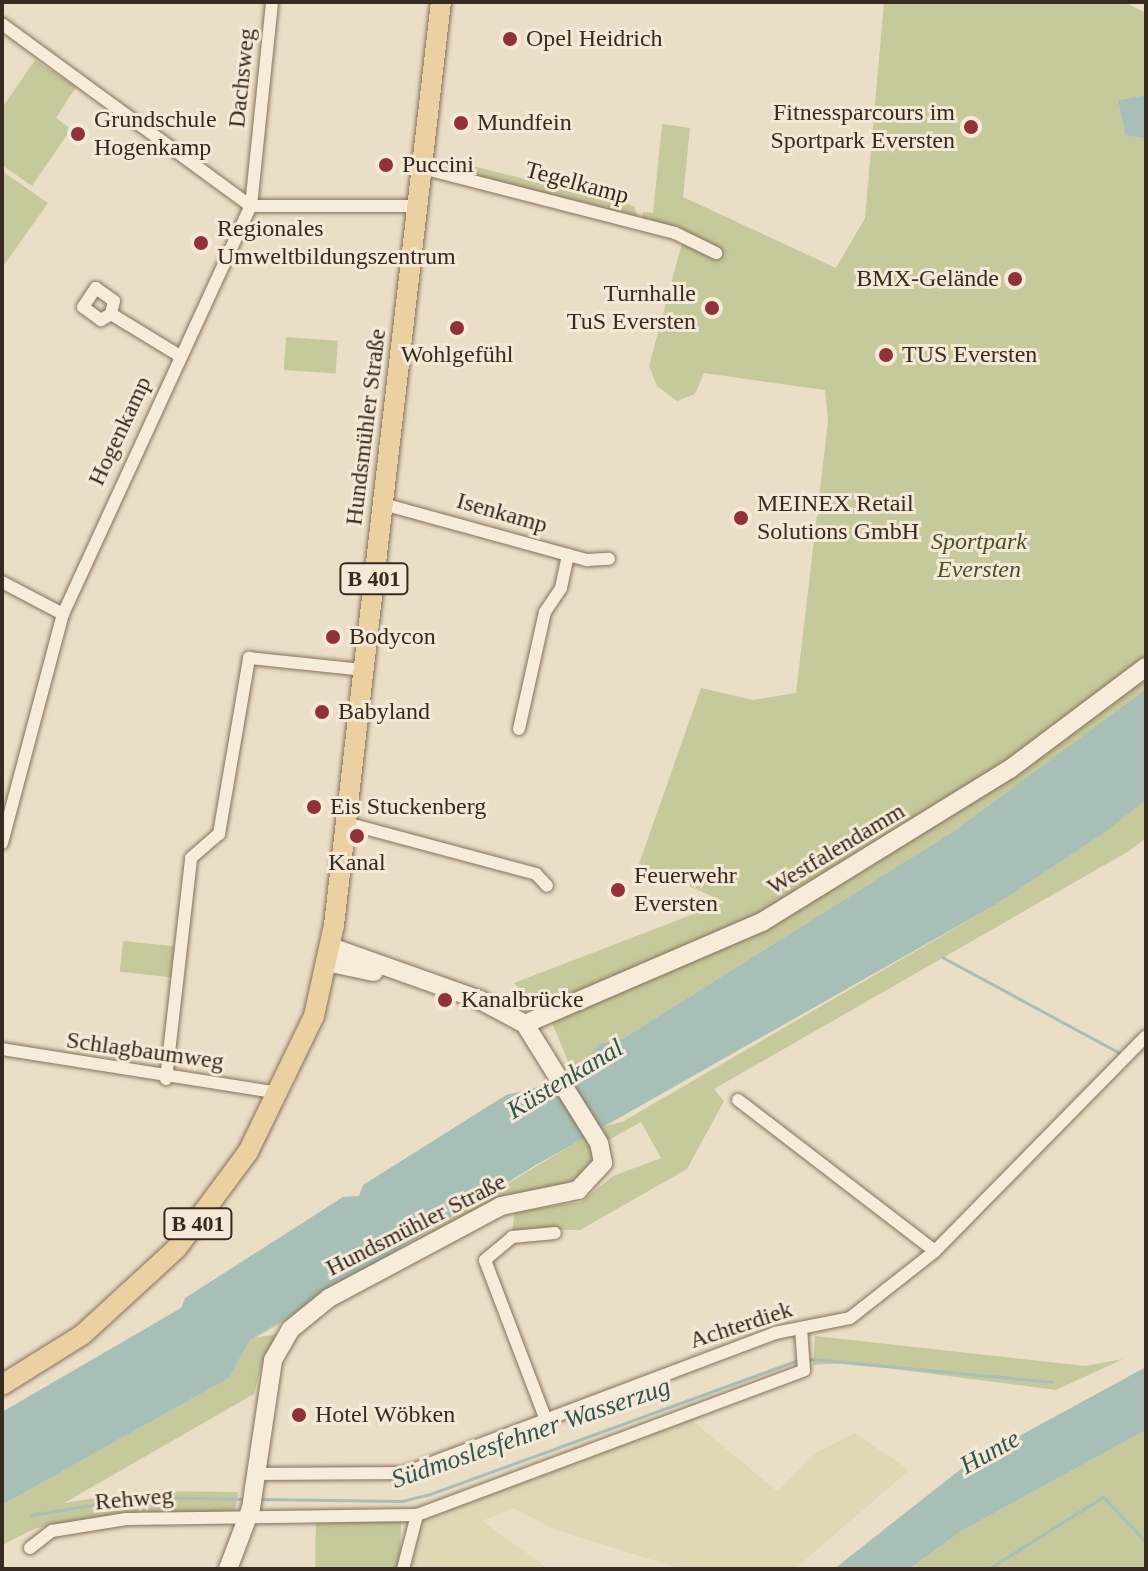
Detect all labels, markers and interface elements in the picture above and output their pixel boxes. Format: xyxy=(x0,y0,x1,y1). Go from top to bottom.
place label: Opel Heidrich xyxy=(526,25,663,53)
street label: Dachsweg xyxy=(222,27,262,129)
marker: Opel Heidrich xyxy=(501,30,519,48)
place label: Fitnessparcours im Sportpark Eversten xyxy=(770,99,955,155)
place label: Grundschule Hogenkamp xyxy=(94,106,217,162)
place label: Mundfein xyxy=(477,109,572,137)
marker: Mundfein xyxy=(452,114,470,132)
marker: Fitnessparcours im Sportpark Eversten xyxy=(962,118,980,136)
marker: Grundschule Hogenkamp xyxy=(69,125,87,143)
place label: Puccini xyxy=(402,151,474,179)
street label: Tegelkamp xyxy=(522,155,632,211)
marker: Puccini xyxy=(377,156,395,174)
place label: Regionales Umweltbildungszentrum xyxy=(217,215,456,271)
marker: Regionales Umweltbildungszentrum xyxy=(192,234,210,252)
place label: BMX-Gelände xyxy=(856,265,999,293)
marker: BMX-Gelände xyxy=(1006,270,1024,288)
place label: Turnhalle TuS Eversten xyxy=(567,280,696,336)
marker: Turnhalle TuS Eversten xyxy=(703,299,721,317)
marker: Wohlgefühl xyxy=(448,319,466,337)
street label: Hundsmühler Straße xyxy=(340,327,392,527)
place label: Wohlgefühl xyxy=(401,341,513,369)
place label: TUS Eversten xyxy=(902,341,1037,369)
marker: TUS Eversten xyxy=(877,346,895,364)
street label: Hogenkamp xyxy=(82,372,158,490)
street label: Isenkamp xyxy=(453,486,551,540)
place label: MEINEX Retail Solutions GmbH xyxy=(757,490,919,546)
marker: MEINEX Retail Solutions GmbH xyxy=(732,509,750,527)
park label: Sportpark Eversten xyxy=(931,528,1027,584)
road number: B 401 xyxy=(338,561,410,597)
place label: Bodycon xyxy=(349,623,436,651)
marker: Bodycon xyxy=(324,628,342,646)
place label: Babyland xyxy=(338,698,430,726)
marker: Babyland xyxy=(313,703,331,721)
place label: Eis Stuckenberg xyxy=(330,793,486,821)
street label: Westfalendamm xyxy=(762,797,910,901)
marker: Eis Stuckenberg xyxy=(305,798,323,816)
marker: Kanal xyxy=(348,827,366,845)
place label: Kanal xyxy=(328,849,386,877)
place label: Feuerwehr Eversten xyxy=(634,862,737,918)
marker: Feuerwehr Eversten xyxy=(609,881,627,899)
place label: Kanalbrücke xyxy=(461,986,584,1014)
marker: Kanalbrücke xyxy=(436,991,454,1009)
street label: Schlagbaumweg xyxy=(64,1026,226,1076)
water label: Küstenkanal xyxy=(501,1032,629,1126)
street label: Hundsmühler Straße xyxy=(321,1167,511,1283)
road number: B 401 xyxy=(162,1206,234,1242)
street label: Achterdiek xyxy=(686,1295,796,1355)
water label: Südmoslesfehner Wasserzug xyxy=(387,1371,675,1495)
place label: Hotel Wöbken xyxy=(315,1401,456,1429)
marker: Hotel Wöbken xyxy=(290,1406,308,1424)
water label: Hunte xyxy=(955,1423,1025,1481)
street label: Rehweg xyxy=(94,1481,174,1517)

